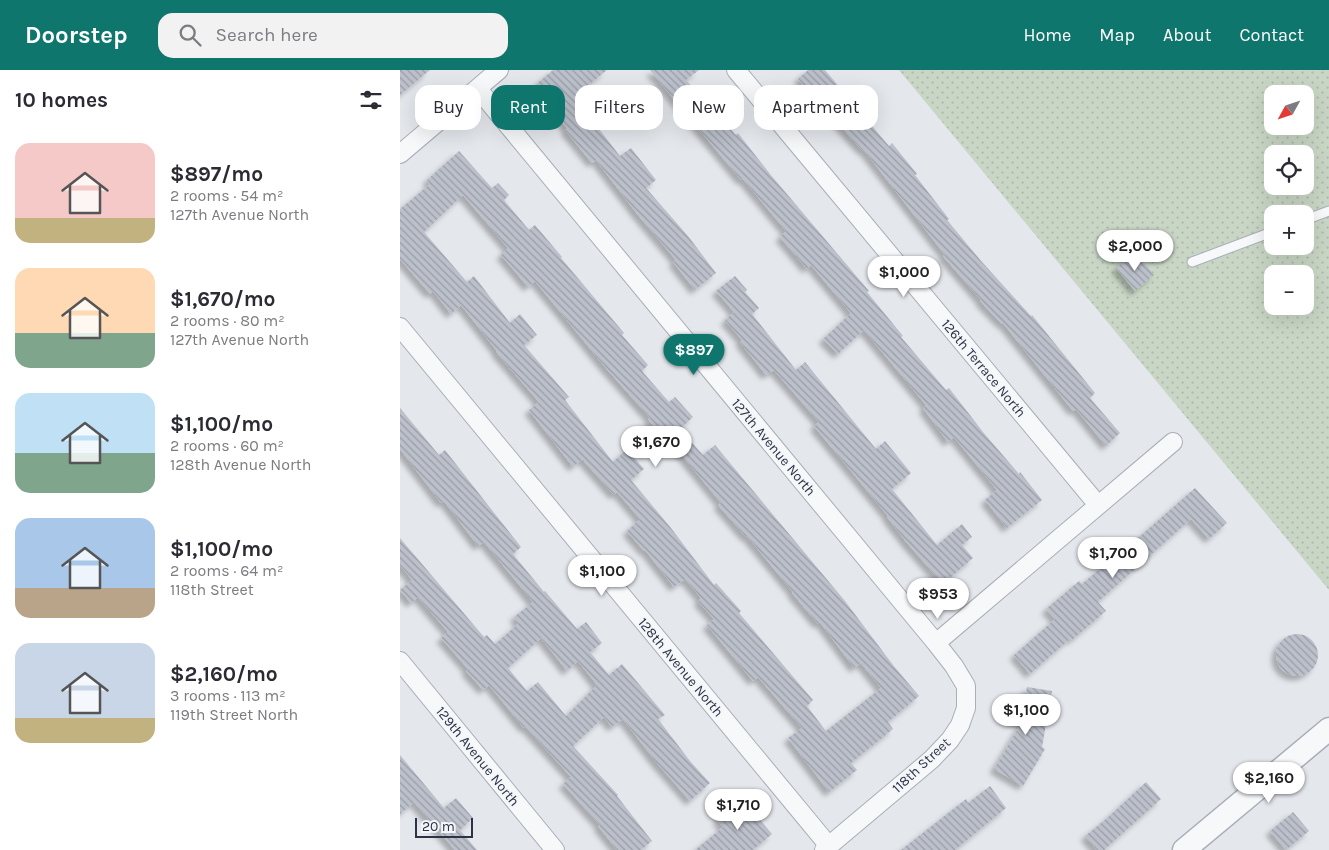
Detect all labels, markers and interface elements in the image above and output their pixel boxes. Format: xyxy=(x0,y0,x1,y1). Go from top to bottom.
search box xyxy=(158,13,508,58)
text: Doorstep xyxy=(25,21,128,49)
icon: search xyxy=(176,21,204,49)
text: Search here xyxy=(216,24,318,46)
text: Home xyxy=(1023,24,1071,46)
text: Map xyxy=(1099,24,1135,46)
text: About xyxy=(1163,24,1212,46)
text: Contact xyxy=(1240,24,1304,46)
chip: Buy xyxy=(415,85,481,130)
chip: Rent xyxy=(491,85,565,130)
chip: Filters xyxy=(575,85,663,130)
chip: New xyxy=(673,85,744,130)
chip: Apartment xyxy=(754,85,878,130)
north arrow xyxy=(1264,85,1314,135)
map controls xyxy=(1264,85,1314,315)
icon: filters xyxy=(357,86,385,114)
text: 10 homes xyxy=(15,88,108,112)
button: locate xyxy=(1264,145,1314,195)
text: $897/mo xyxy=(170,162,263,186)
icon: home xyxy=(55,163,115,223)
text: 2 rooms · 54 m² xyxy=(170,186,283,205)
text: 127th Avenue North xyxy=(170,205,309,224)
button: + xyxy=(1264,205,1314,255)
pin: $2,000 xyxy=(1094,230,1176,272)
text: $2,000 xyxy=(1107,236,1163,255)
pin: $1,000 xyxy=(863,256,945,298)
text: $1,000 xyxy=(878,262,930,281)
button: − xyxy=(1264,265,1314,315)
text: $1,670/mo xyxy=(170,287,275,311)
icon: home xyxy=(55,288,115,348)
text: 2 rooms · 80 m² xyxy=(170,311,285,330)
street label: 126th Terrace North xyxy=(938,316,1030,421)
text: 127th Avenue North xyxy=(170,330,309,349)
pin: $897 xyxy=(664,334,724,376)
text: $897 xyxy=(674,340,714,359)
street label: 127th Avenue North xyxy=(728,395,819,499)
text: $1,100/mo xyxy=(170,412,273,436)
icon: home xyxy=(55,413,115,473)
pin: $1,670 xyxy=(615,426,697,468)
text: $1,670 xyxy=(632,432,680,451)
text: 2 rooms · 60 m² xyxy=(170,436,284,455)
text: 128th Avenue North xyxy=(170,455,311,474)
pin: $1,700 xyxy=(1072,536,1154,579)
text: $1,100/mo xyxy=(170,537,273,561)
icon: home xyxy=(55,538,115,598)
text: $1,700 xyxy=(1089,543,1137,562)
pin: $1,100 xyxy=(561,554,643,597)
text: 2 rooms · 64 m² xyxy=(170,561,283,580)
text: $1,100 xyxy=(579,561,625,580)
pin: $953 xyxy=(908,578,968,620)
text: 118th Street xyxy=(170,580,254,599)
text: $953 xyxy=(918,584,958,603)
street label: 128th Avenue North xyxy=(634,614,727,720)
text: $2,160/mo xyxy=(170,662,278,686)
icon: home xyxy=(55,663,115,723)
text: 3 rooms · 113 m² xyxy=(170,686,286,705)
pin: $1,100 xyxy=(985,694,1067,736)
text: $1,100 xyxy=(1003,700,1049,719)
street label: 129th Avenue North xyxy=(432,703,523,810)
text: 119th Street North xyxy=(170,705,298,724)
street label: 118th Street xyxy=(889,734,954,797)
pin: $2,160 xyxy=(1228,762,1310,804)
text: $2,160 xyxy=(1244,768,1294,787)
pin: $1,710 xyxy=(697,788,779,831)
text: $1,710 xyxy=(716,795,760,814)
scale bar xyxy=(415,815,472,838)
text: 20 m xyxy=(422,818,455,835)

